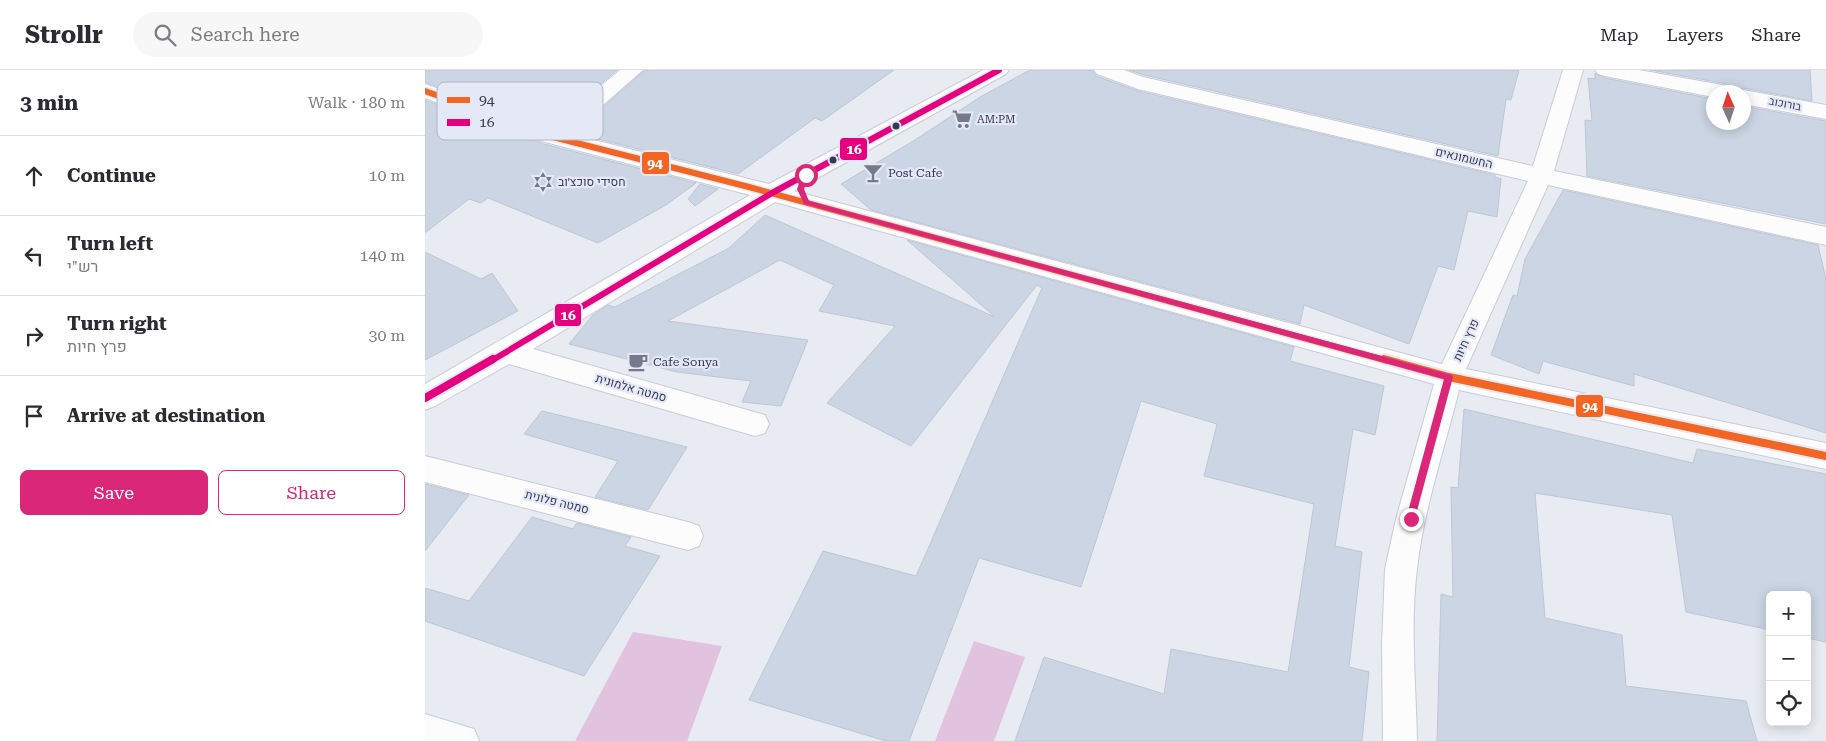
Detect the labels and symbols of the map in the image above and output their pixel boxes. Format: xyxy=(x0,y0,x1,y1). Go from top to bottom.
legend xyxy=(437,82,603,140)
north arrow xyxy=(1706,85,1751,130)
text: 94 xyxy=(479,92,495,108)
street label: בורוכוב xyxy=(1768,95,1802,114)
supermarket icon: AM:PM xyxy=(951,108,973,130)
place label: AM:PM xyxy=(977,113,1015,126)
text: 16 xyxy=(479,114,495,130)
unlabelled marker xyxy=(891,121,901,131)
line badge: 16 xyxy=(839,137,868,161)
text: 16 xyxy=(846,141,862,157)
street label: החשמונאים xyxy=(1434,145,1494,171)
line badge: 94 xyxy=(641,151,670,175)
text: 94 xyxy=(647,155,663,171)
unlabelled marker xyxy=(828,155,838,165)
bar icon: Post Cafe xyxy=(862,162,884,184)
route start xyxy=(795,164,818,187)
place label: Post Cafe xyxy=(888,166,943,180)
synagogue icon: חסידי סוכצ׳וב xyxy=(532,171,554,193)
place label: חסידי סוכצ׳וב xyxy=(558,175,626,189)
line badge: 16 xyxy=(554,303,582,327)
text: 16 xyxy=(560,307,576,323)
street label: פרץ חיות xyxy=(1450,317,1482,363)
cafe icon: Cafe Sonya xyxy=(627,351,649,373)
place label: Cafe Sonya xyxy=(653,355,719,369)
street label: סמטה אלמונית xyxy=(594,371,668,405)
line badge: 94 xyxy=(1575,394,1604,418)
text: 94 xyxy=(1582,398,1598,414)
street label: סמטה פלונית xyxy=(524,487,590,517)
route end xyxy=(1400,508,1423,531)

